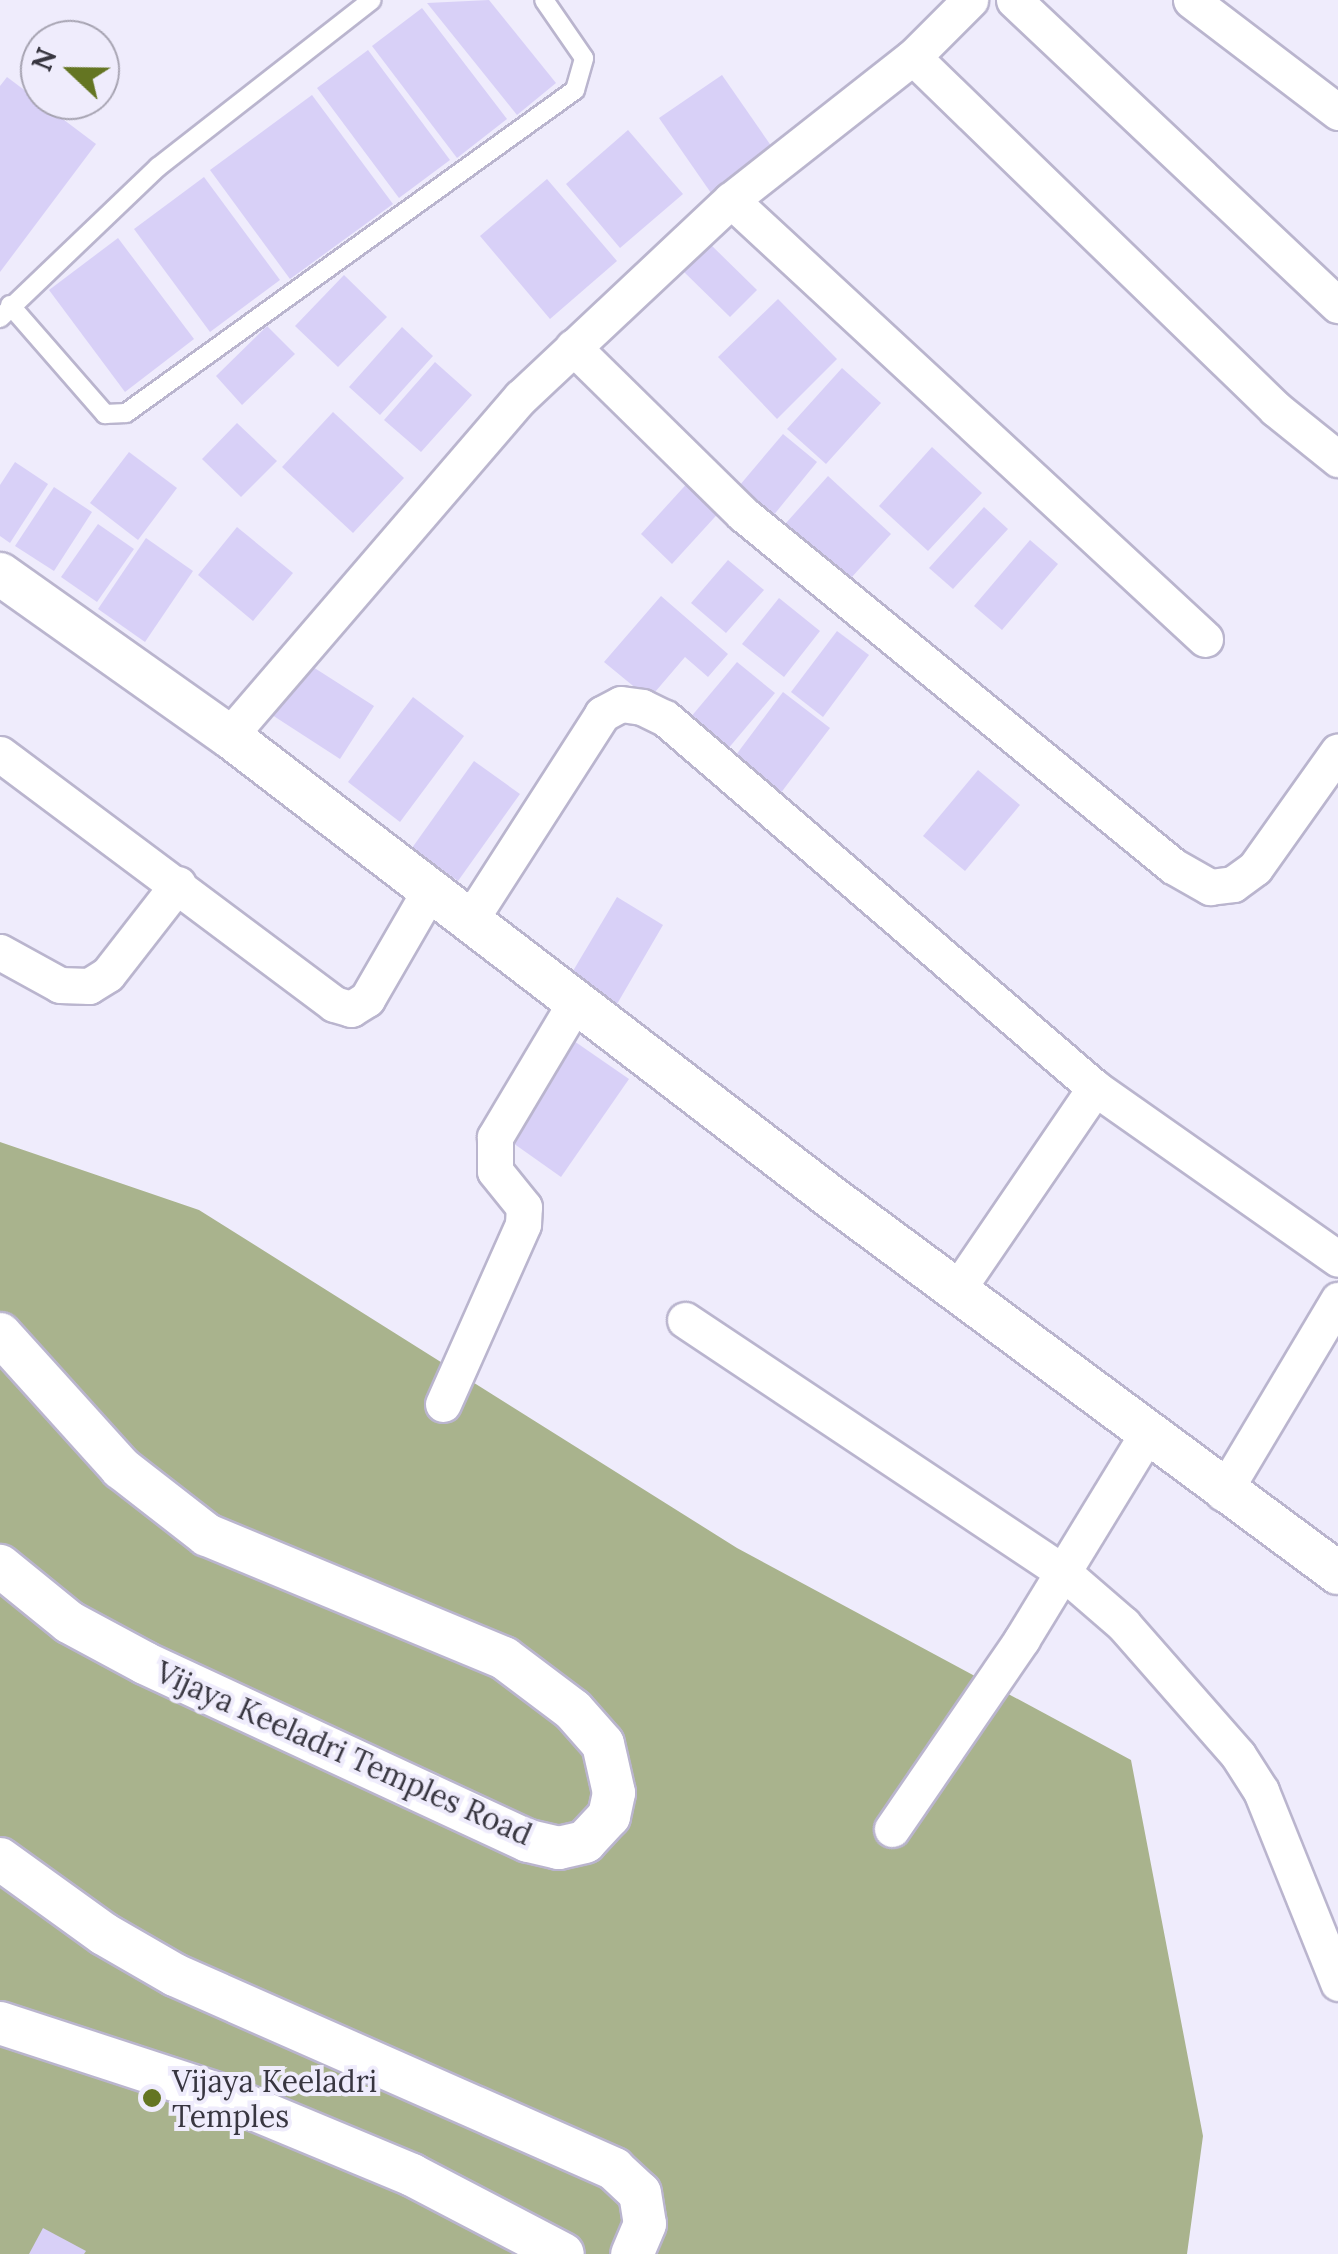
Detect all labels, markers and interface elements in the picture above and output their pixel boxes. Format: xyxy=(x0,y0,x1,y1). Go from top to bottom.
north arrow xyxy=(20,20,120,120)
text: N xyxy=(23,43,65,76)
street label: Vijaya Keeladri Temples Road xyxy=(150,1654,538,1852)
place label: Vijaya Keeladri Temples xyxy=(172,2063,377,2134)
marker: Vijaya Keeladri Temples xyxy=(141,2087,163,2109)

